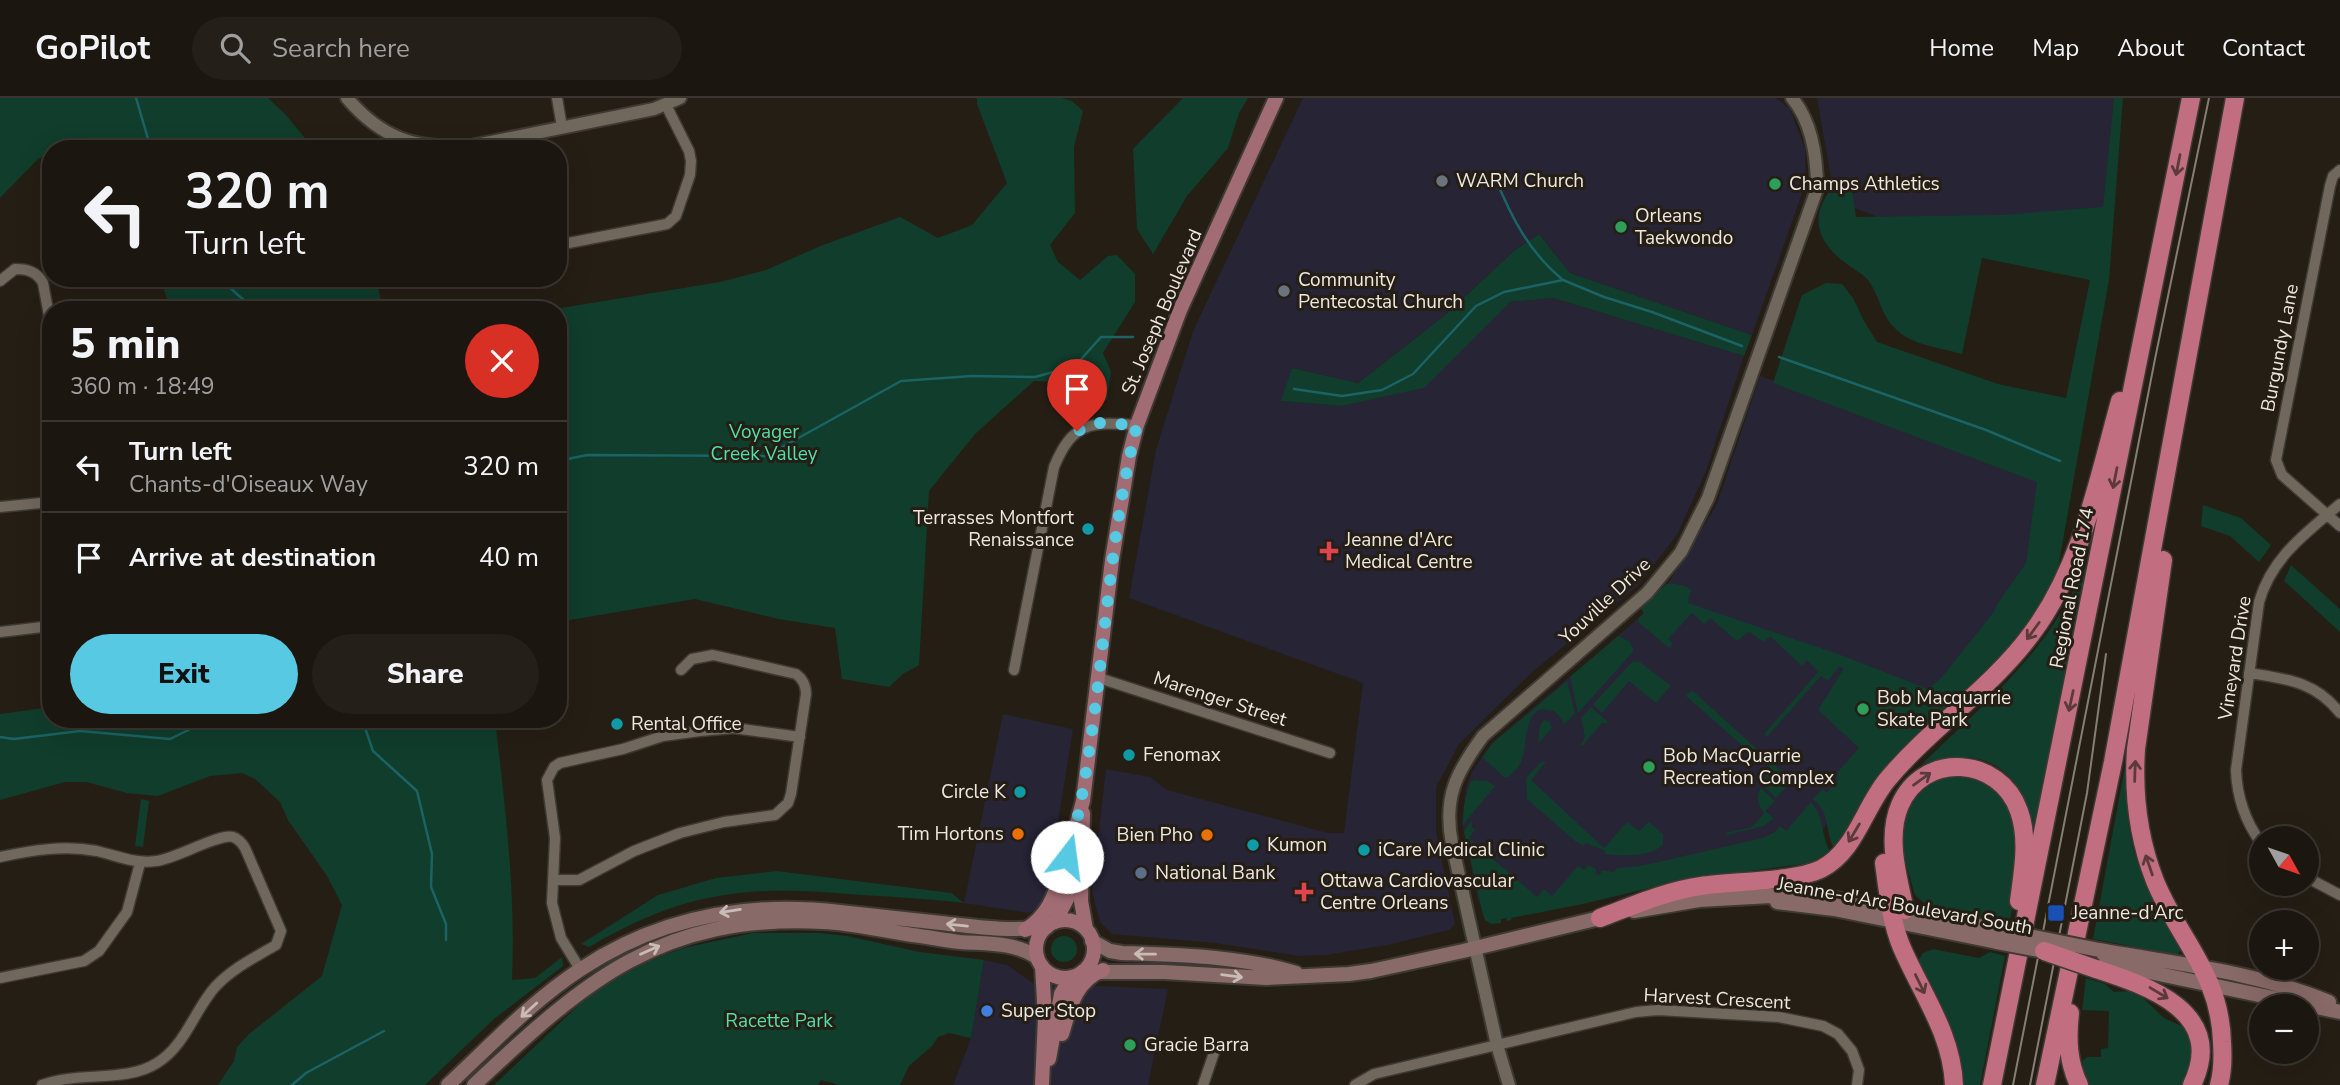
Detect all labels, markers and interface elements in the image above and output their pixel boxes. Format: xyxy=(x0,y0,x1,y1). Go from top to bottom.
search box xyxy=(192,17,682,80)
text: GoPilot xyxy=(35,26,150,71)
icon: search xyxy=(216,29,254,67)
text: Search here xyxy=(272,31,410,66)
text: Home xyxy=(1929,32,1994,64)
text: Map xyxy=(2032,32,2079,64)
text: About xyxy=(2117,32,2184,64)
text: Contact xyxy=(2222,32,2305,64)
one-way arrow xyxy=(2170,153,2184,176)
text: 320 m xyxy=(185,158,329,225)
icon: left xyxy=(70,168,161,259)
place label: WARM Church xyxy=(1456,168,1584,194)
place label: Champs Athletics xyxy=(1789,171,1940,197)
marker: WARM Church xyxy=(1434,173,1450,189)
marker: Champs Athletics xyxy=(1767,176,1783,192)
place label: Orleans Taekwondo xyxy=(1635,203,1733,251)
marker: Orleans Taekwondo xyxy=(1613,219,1629,235)
text: Turn left xyxy=(185,222,305,265)
street label: St. Joseph Boulevard xyxy=(1115,225,1209,399)
place label: Community Pentecostal Church xyxy=(1298,267,1463,315)
street label: Burgundy Lane xyxy=(2255,282,2305,414)
marker: Community Pentecostal Church xyxy=(1276,283,1292,299)
text: 5 min xyxy=(70,316,180,373)
button: close xyxy=(465,324,539,398)
pin xyxy=(1047,359,1107,431)
icon: arrive xyxy=(1058,370,1096,408)
text: 360 m · 18:49 xyxy=(70,371,215,402)
park label: Voyager Creek Valley xyxy=(710,419,818,467)
text: Turn left xyxy=(129,434,232,469)
icon: left xyxy=(70,448,108,486)
text: 320 m xyxy=(463,449,539,484)
one-way arrow xyxy=(2108,466,2122,489)
text: Chants-d'Oiseaux Way xyxy=(129,469,368,500)
place label: Terrasses Montfort Renaissance xyxy=(913,505,1074,553)
street label: Regional Road 174 xyxy=(2044,505,2100,671)
marker: Terrasses Montfort Renaissance xyxy=(1080,521,1096,537)
place label: Jeanne d'Arc Medical Centre xyxy=(1344,527,1473,575)
icon: arrive xyxy=(70,539,108,577)
text: Arrive at destination xyxy=(129,540,376,575)
text: 40 m xyxy=(479,540,539,575)
marker: Jeanne d'Arc Medical Centre xyxy=(1319,541,1339,561)
street label: Youville Drive xyxy=(1553,552,1656,651)
street label: Vineyard Drive xyxy=(2212,594,2258,723)
one-way arrow xyxy=(2026,621,2041,640)
button: Exit xyxy=(70,634,298,714)
button: Share xyxy=(312,634,539,714)
street label: Marenger Street xyxy=(1150,665,1290,733)
place label: Bob Macquarrie Skate Park xyxy=(1877,685,2011,733)
one-way arrow xyxy=(2063,689,2077,712)
marker: Bob Macquarrie Skate Park xyxy=(1855,701,1871,717)
place label: Rental Office xyxy=(631,711,742,737)
marker: Rental Office xyxy=(609,716,625,732)
place label: Fenomax xyxy=(1143,742,1221,768)
place label: Bob MacQuarrie Recreation Complex xyxy=(1663,743,1834,791)
marker: Fenomax xyxy=(1121,747,1137,763)
marker: Bob MacQuarrie Recreation Complex xyxy=(1641,759,1657,775)
one-way arrow xyxy=(2129,760,2142,783)
one-way arrow xyxy=(1912,772,1931,787)
place label: Circle K xyxy=(941,779,1007,805)
marker: Circle K xyxy=(1012,784,1028,800)
position arrow xyxy=(1030,820,1104,894)
place label: Tim Hortons xyxy=(898,821,1004,847)
place label: Bien Pho xyxy=(1117,822,1193,848)
one-way arrow xyxy=(1847,823,1861,843)
marker: Tim Hortons xyxy=(1010,826,1026,842)
north arrow xyxy=(2249,826,2319,896)
map controls xyxy=(2249,826,2319,1064)
marker: Bien Pho xyxy=(1199,827,1215,843)
place label: Kumon xyxy=(1267,832,1327,858)
marker: Kumon xyxy=(1245,837,1261,853)
place label: iCare Medical Clinic xyxy=(1378,837,1545,863)
marker: iCare Medical Clinic xyxy=(1356,842,1372,858)
one-way arrow xyxy=(2142,854,2154,876)
place label: National Bank xyxy=(1155,860,1276,886)
marker: National Bank xyxy=(1133,865,1149,881)
place label: Ottawa Cardiovascular Centre Orleans xyxy=(1320,868,1514,916)
street label: Jeanne-d'Arc Boulevard South xyxy=(1775,871,2034,941)
marker: Ottawa Cardiovascular Centre Orleans xyxy=(1294,882,1314,902)
place label: Jeanne-d'Arc xyxy=(2071,900,2183,926)
marker: Jeanne-d'Arc xyxy=(2046,903,2066,923)
one-way arrow xyxy=(719,905,742,918)
button: + xyxy=(2249,910,2319,980)
one-way arrow xyxy=(946,918,969,931)
one-way arrow xyxy=(639,943,660,956)
one-way arrow xyxy=(1133,947,1156,961)
one-way arrow xyxy=(1221,969,1243,982)
one-way arrow xyxy=(1913,973,1927,994)
street label: Harvest Crescent xyxy=(1643,982,1791,1016)
one-way arrow xyxy=(2149,986,2169,1000)
button: − xyxy=(2249,994,2319,1064)
place label: Super Stop xyxy=(1001,998,1096,1024)
one-way arrow xyxy=(520,1002,538,1018)
marker: Super Stop xyxy=(979,1003,995,1019)
park label: Racette Park xyxy=(725,1008,833,1034)
place label: Gracie Barra xyxy=(1144,1032,1249,1058)
marker: Gracie Barra xyxy=(1122,1037,1138,1053)

